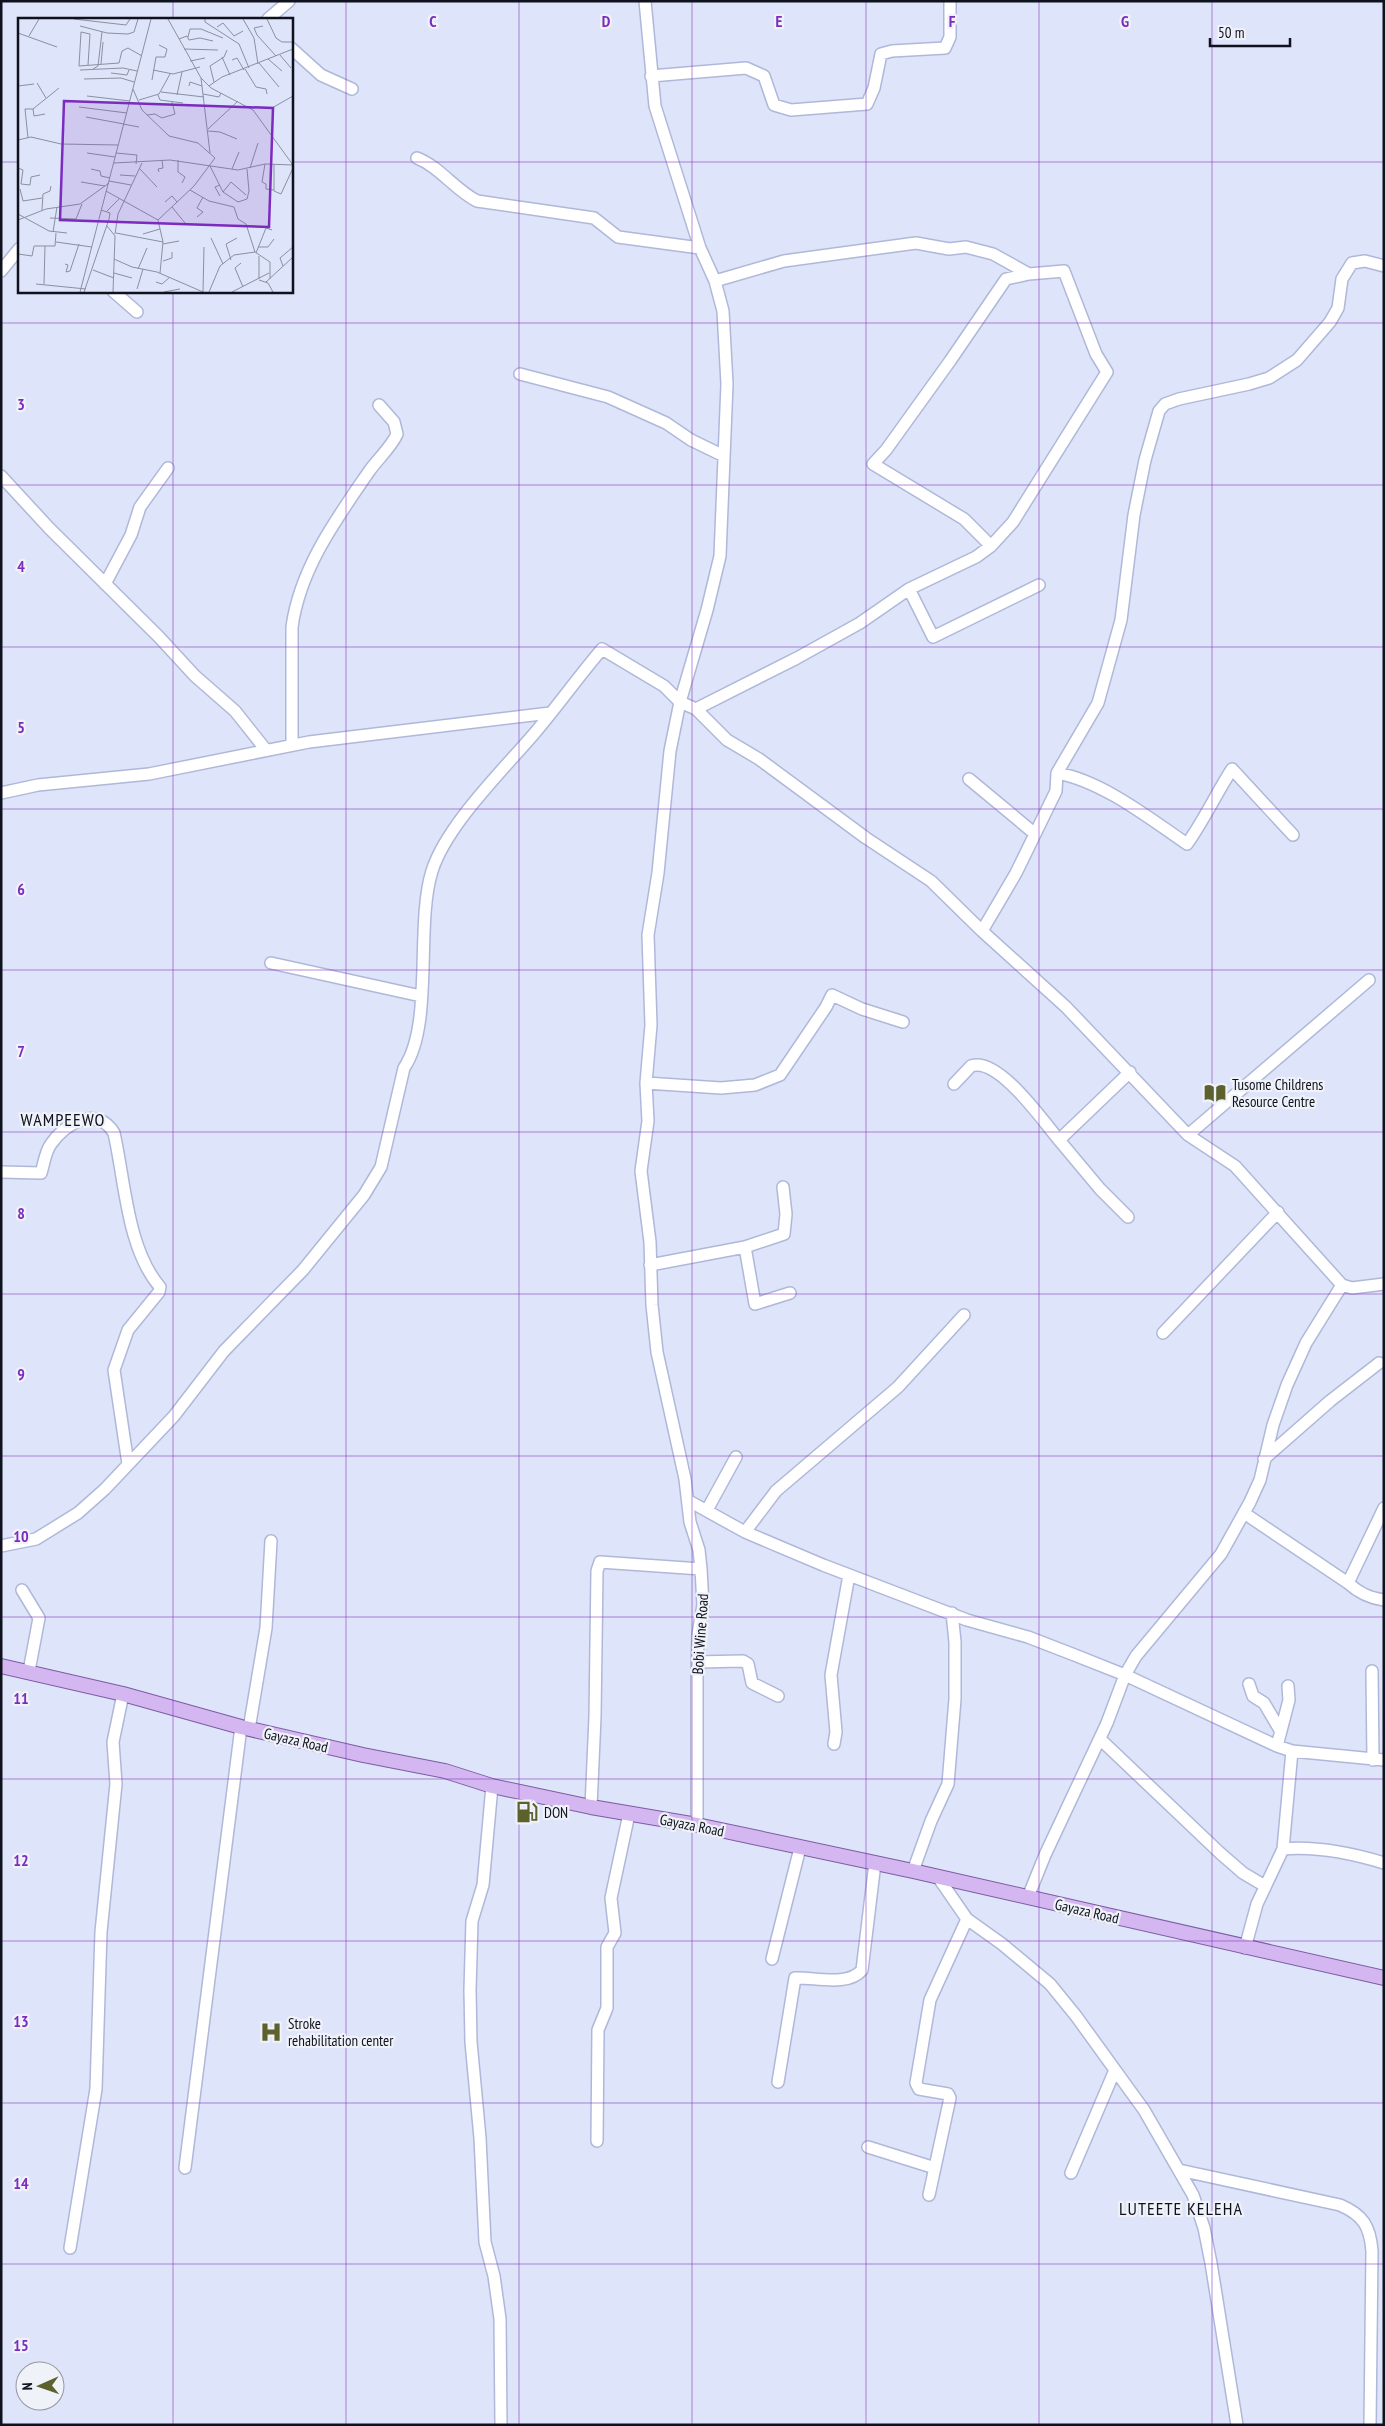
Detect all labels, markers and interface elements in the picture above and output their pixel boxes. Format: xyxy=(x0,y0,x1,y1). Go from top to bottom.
text: C xyxy=(429,11,437,31)
text: D xyxy=(602,11,611,31)
text: E xyxy=(776,11,783,31)
text: F xyxy=(949,11,956,31)
text: G xyxy=(1121,11,1129,31)
scale bar xyxy=(1210,15,1290,47)
inset map xyxy=(18,18,292,292)
text: 50 m xyxy=(1218,23,1244,42)
text: 3 xyxy=(17,394,25,414)
text: 4 xyxy=(17,556,25,576)
text: 5 xyxy=(17,717,25,737)
text: 6 xyxy=(17,879,25,899)
text: 7 xyxy=(17,1041,25,1061)
place label: Tusome Childrens Resource Centre xyxy=(1232,1075,1323,1111)
library icon: Tusome Childrens Resource Centre xyxy=(1202,1080,1228,1106)
district label: WAMPEEWO xyxy=(21,1108,105,1131)
text: 8 xyxy=(17,1203,25,1223)
text: 9 xyxy=(17,1364,25,1384)
text: 10 xyxy=(13,1526,29,1546)
street label: Bobi Wine Road xyxy=(688,1593,712,1675)
text: 11 xyxy=(13,1688,29,1708)
street label: Gayaza Road xyxy=(262,1723,330,1757)
fuel station icon: DON xyxy=(514,1799,540,1825)
place label: DON xyxy=(544,1803,568,1822)
street label: Gayaza Road xyxy=(658,1809,726,1841)
text: 12 xyxy=(13,1850,29,1870)
street label: Gayaza Road xyxy=(1053,1894,1121,1928)
text: 13 xyxy=(13,2011,29,2031)
place label: Stroke rehabilitation center xyxy=(288,2014,394,2050)
hospital icon: Stroke rehabilitation center xyxy=(258,2019,284,2045)
text: 14 xyxy=(13,2173,29,2193)
district label: LUTEETE KELEHA xyxy=(1119,2197,1243,2220)
text: 15 xyxy=(13,2335,29,2355)
north arrow xyxy=(15,2361,65,2411)
text: N xyxy=(18,2382,36,2391)

